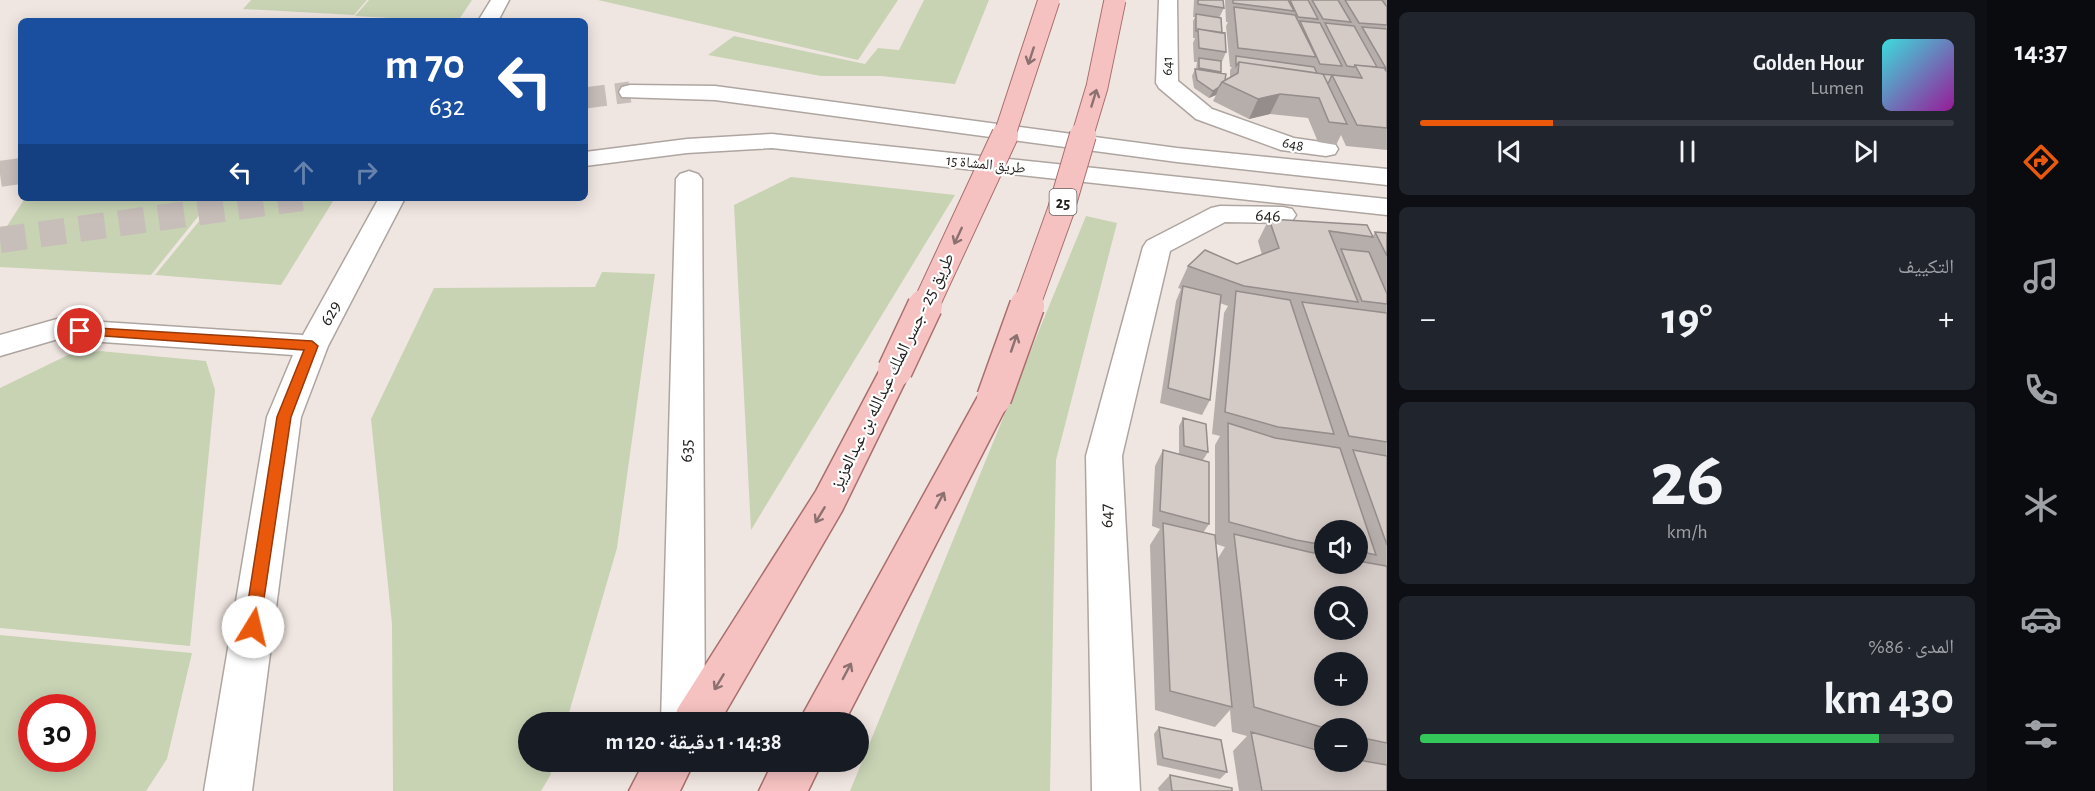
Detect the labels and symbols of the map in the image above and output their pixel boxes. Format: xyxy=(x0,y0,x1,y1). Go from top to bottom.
one-way arrow xyxy=(1025,46,1036,65)
street label: 641 xyxy=(1160,56,1175,76)
one-way arrow xyxy=(1089,89,1100,108)
street label: 648 xyxy=(1281,135,1305,154)
street label: طريق المشاة 15 xyxy=(945,153,1027,178)
road number: 25 xyxy=(1050,189,1076,215)
street label: 646 xyxy=(1255,207,1281,225)
one-way arrow xyxy=(952,227,964,245)
street label: طريق 25 - جسر الملك عبدالله بن عبدالعزيز xyxy=(827,250,959,494)
street label: 629 xyxy=(317,298,345,329)
pin xyxy=(54,305,105,356)
one-way arrow xyxy=(1009,334,1020,353)
street label: 635 xyxy=(678,439,696,463)
one-way arrow xyxy=(935,491,946,509)
street label: 647 xyxy=(1098,503,1116,529)
one-way arrow xyxy=(814,506,826,523)
position arrow xyxy=(221,595,285,659)
one-way arrow xyxy=(842,663,853,681)
one-way arrow xyxy=(713,673,725,690)
speed limit sign: 30 xyxy=(18,694,96,772)

